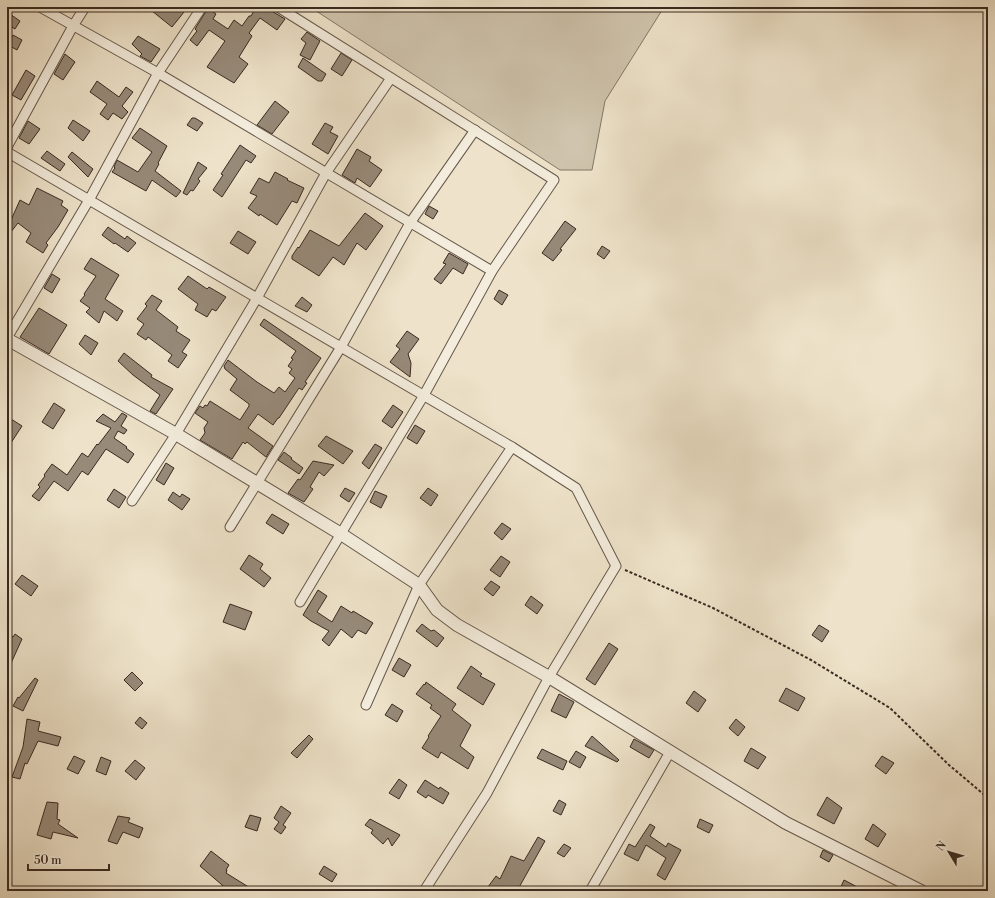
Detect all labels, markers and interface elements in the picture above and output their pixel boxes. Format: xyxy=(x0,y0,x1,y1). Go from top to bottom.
north arrow xyxy=(929,832,969,872)
text: N xyxy=(934,838,950,854)
scale bar xyxy=(28,846,109,872)
text: 50 m xyxy=(34,853,62,868)

